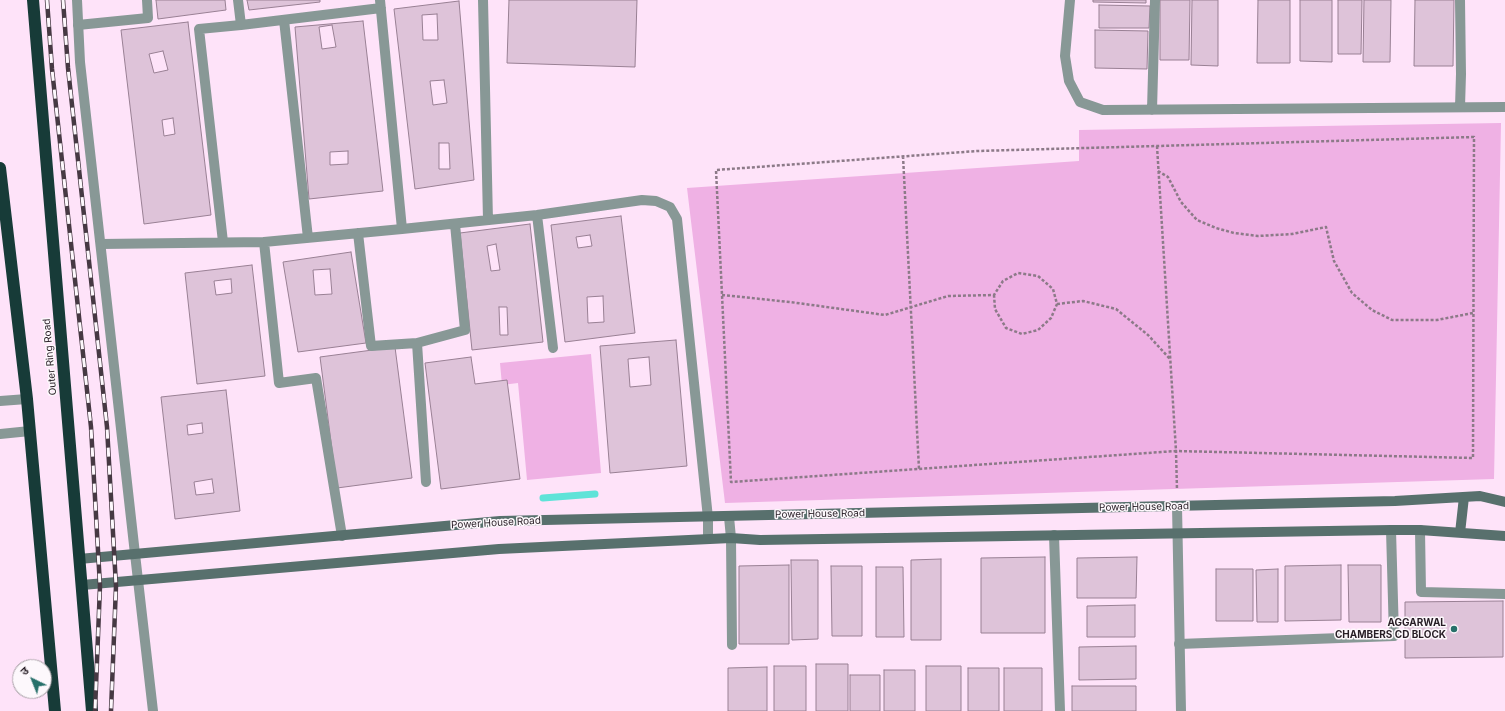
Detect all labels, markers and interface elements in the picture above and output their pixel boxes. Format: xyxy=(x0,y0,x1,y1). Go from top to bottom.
street label: Outer Ring Road xyxy=(41,318,59,396)
street label: Power House Road xyxy=(1099,500,1189,514)
street label: Power House Road xyxy=(775,507,865,521)
street label: Power House Road xyxy=(451,515,541,531)
place label: AGGARWAL CHAMBERS CD BLOCK xyxy=(1335,617,1446,640)
marker: AGGARWAL CHAMBERS CD BLOCK xyxy=(1449,624,1459,634)
north arrow xyxy=(12,659,52,699)
text: उ xyxy=(17,664,32,678)

